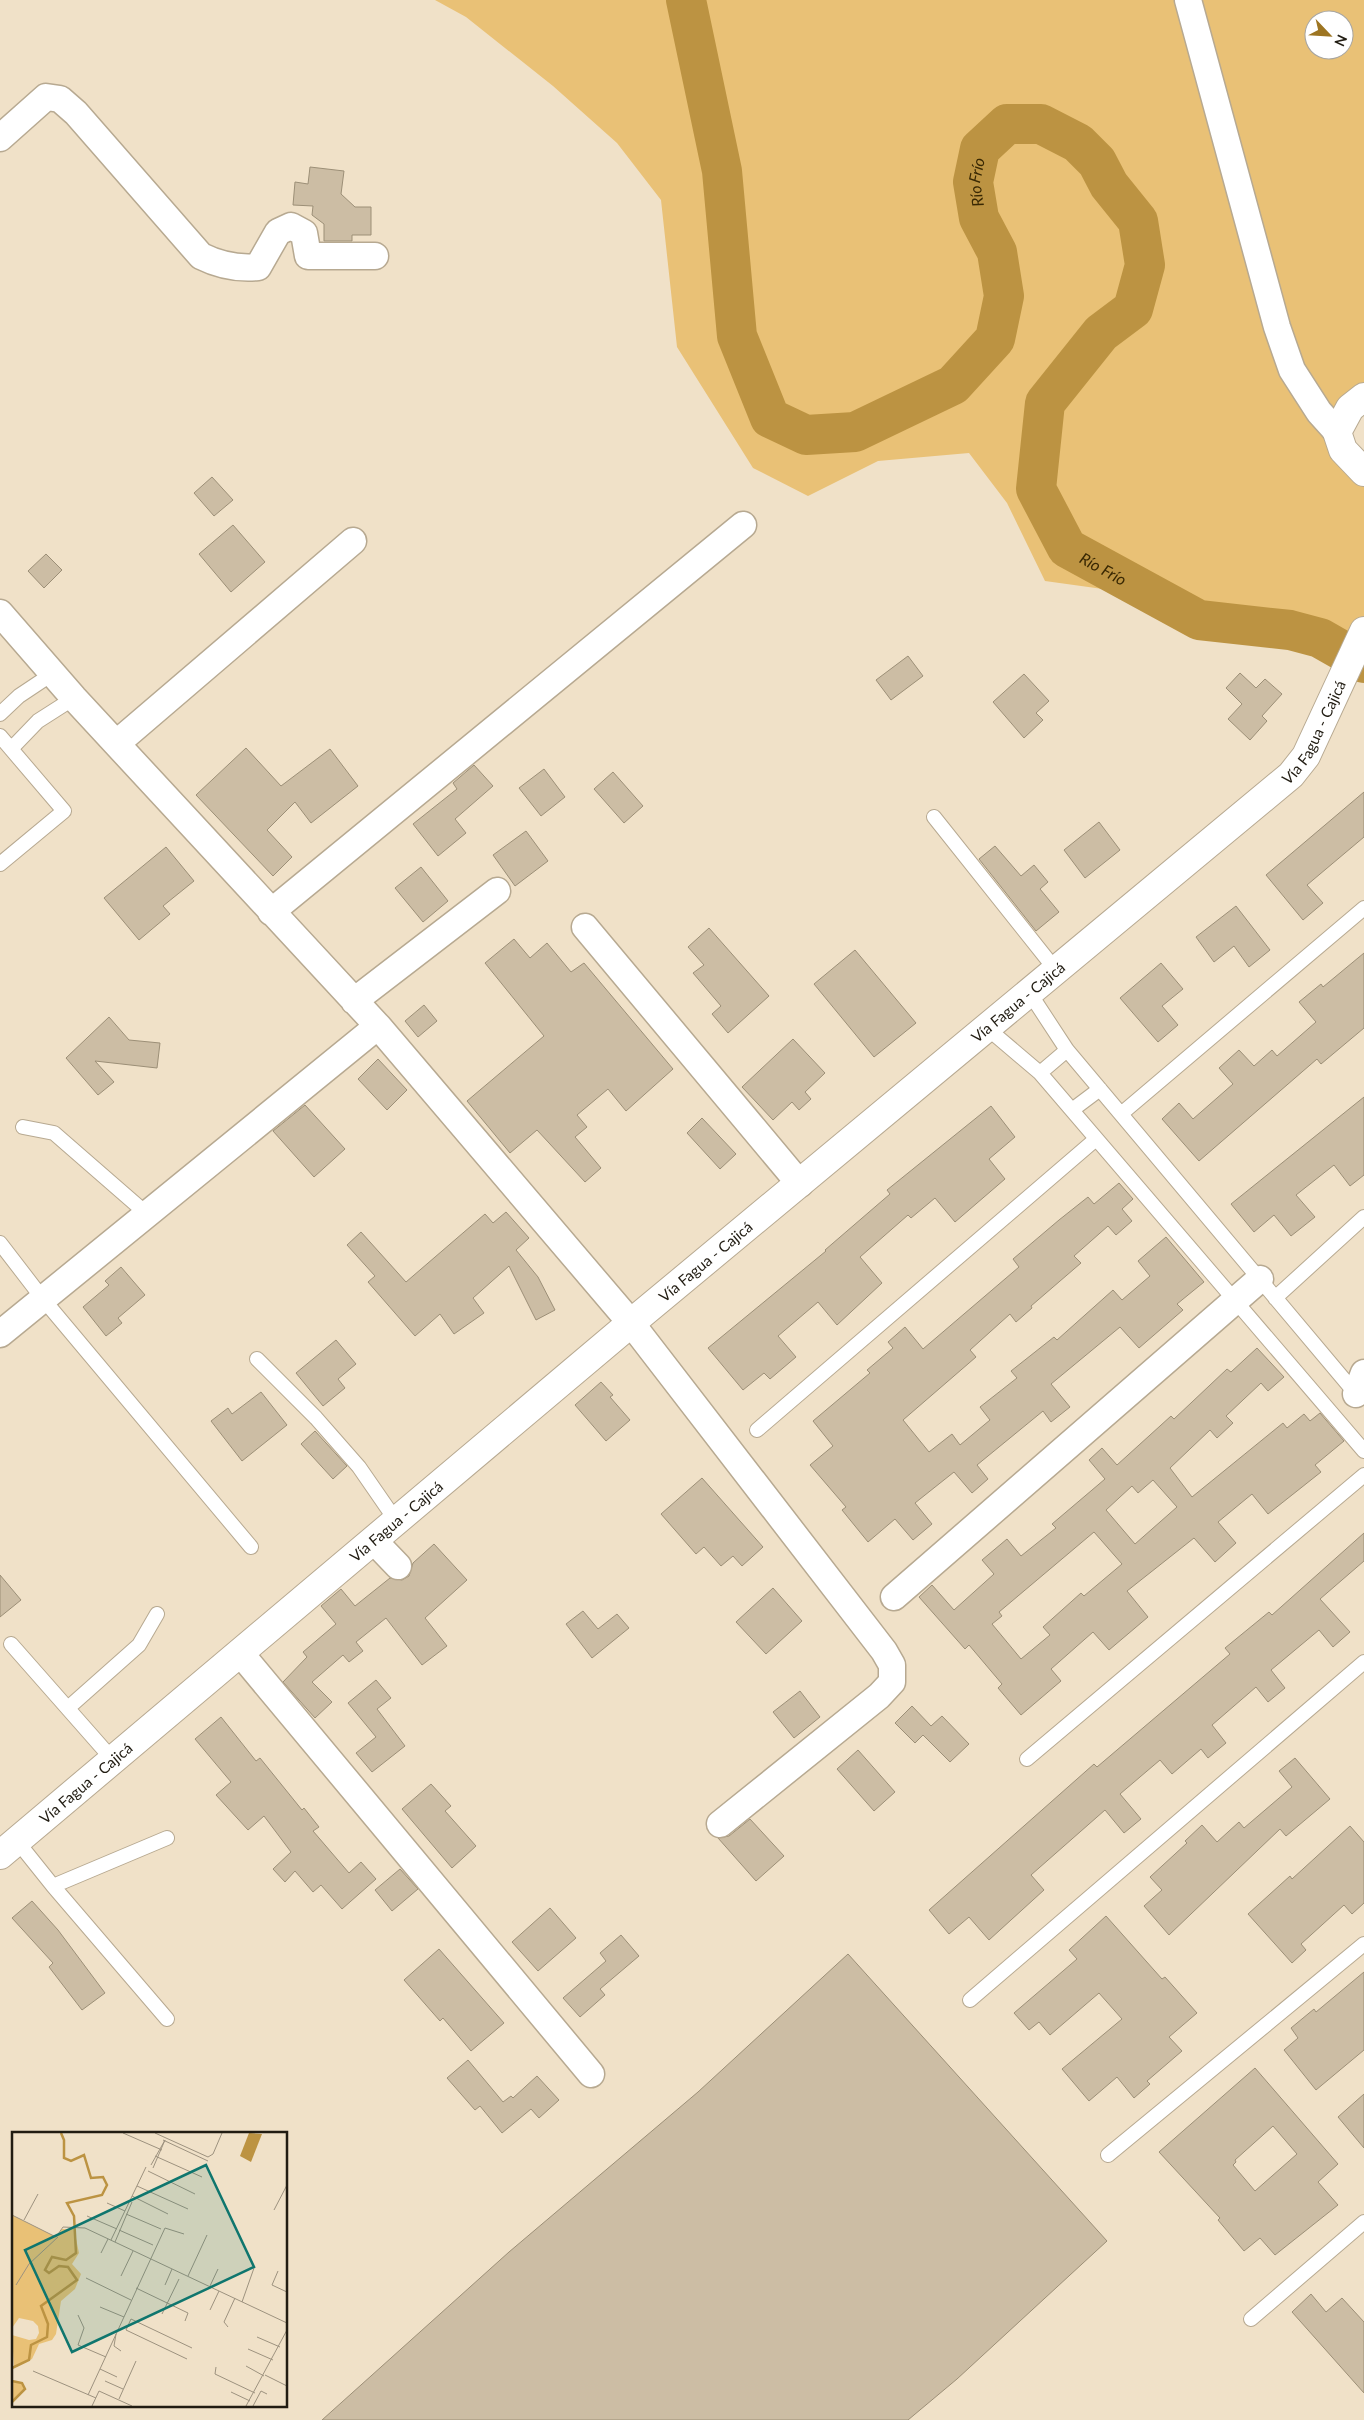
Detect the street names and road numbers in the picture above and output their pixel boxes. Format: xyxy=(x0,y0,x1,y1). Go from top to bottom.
street label: Vía Fagua - Cajicá xyxy=(1278,677,1349,788)
street label: Vía Fagua - Cajicá xyxy=(967,958,1068,1046)
street label: Vía Fagua - Cajicá xyxy=(655,1217,756,1305)
street label: Vía Fagua - Cajicá xyxy=(346,1477,446,1565)
street label: Vía Fagua - Cajicá xyxy=(36,1739,136,1827)

